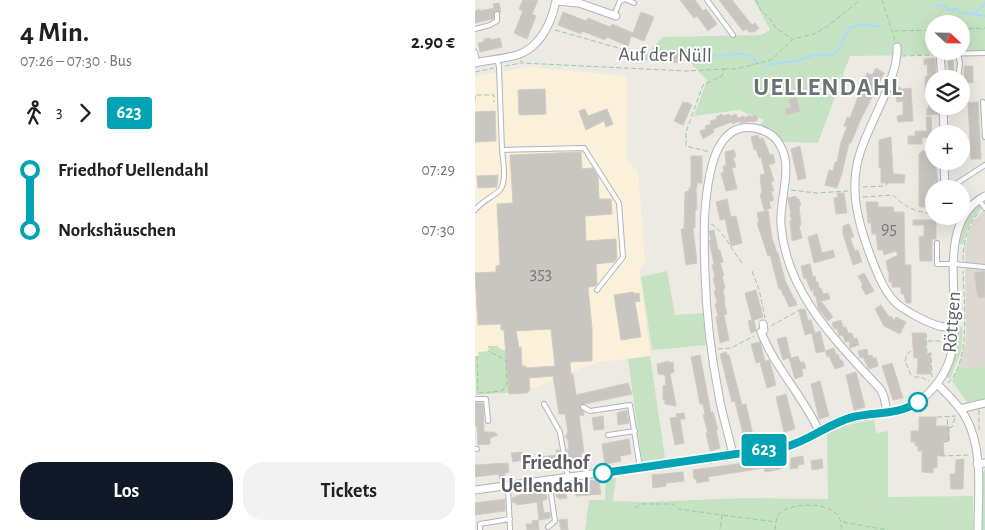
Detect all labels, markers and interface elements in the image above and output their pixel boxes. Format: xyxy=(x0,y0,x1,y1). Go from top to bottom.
north arrow xyxy=(925,15,970,60)
map controls xyxy=(925,15,970,225)
text: 4 Min. xyxy=(20,19,89,47)
text: 2.90 € xyxy=(411,33,455,52)
street label: Auf der Nüll xyxy=(618,44,712,66)
text: 07:26 – 07:30 · Bus xyxy=(20,53,132,69)
button: layers xyxy=(925,70,970,115)
district label: UELLENDAHL xyxy=(753,75,903,100)
icon: walk xyxy=(20,99,48,127)
icon: forward xyxy=(71,99,99,127)
text: 3 xyxy=(56,104,63,120)
text: 623 xyxy=(117,104,142,122)
button: + xyxy=(925,125,970,170)
text: Friedhof Uellendahl xyxy=(58,161,209,180)
text: 07:29 xyxy=(421,162,455,178)
button: − xyxy=(925,180,970,225)
house number: 95 xyxy=(881,220,897,238)
text: Norkshäuschen xyxy=(58,221,176,240)
text: 07:30 xyxy=(421,222,455,238)
house number: 353 xyxy=(530,265,552,283)
street label: Röttgen xyxy=(940,291,964,354)
unlabelled marker xyxy=(908,392,928,412)
line badge: 623 xyxy=(735,434,793,466)
text: 623 xyxy=(752,441,776,459)
place label: Friedhof Uellendahl xyxy=(501,453,590,496)
button: Los xyxy=(20,462,233,520)
button: Tickets xyxy=(243,462,455,520)
marker: Friedhof Uellendahl xyxy=(593,463,613,483)

